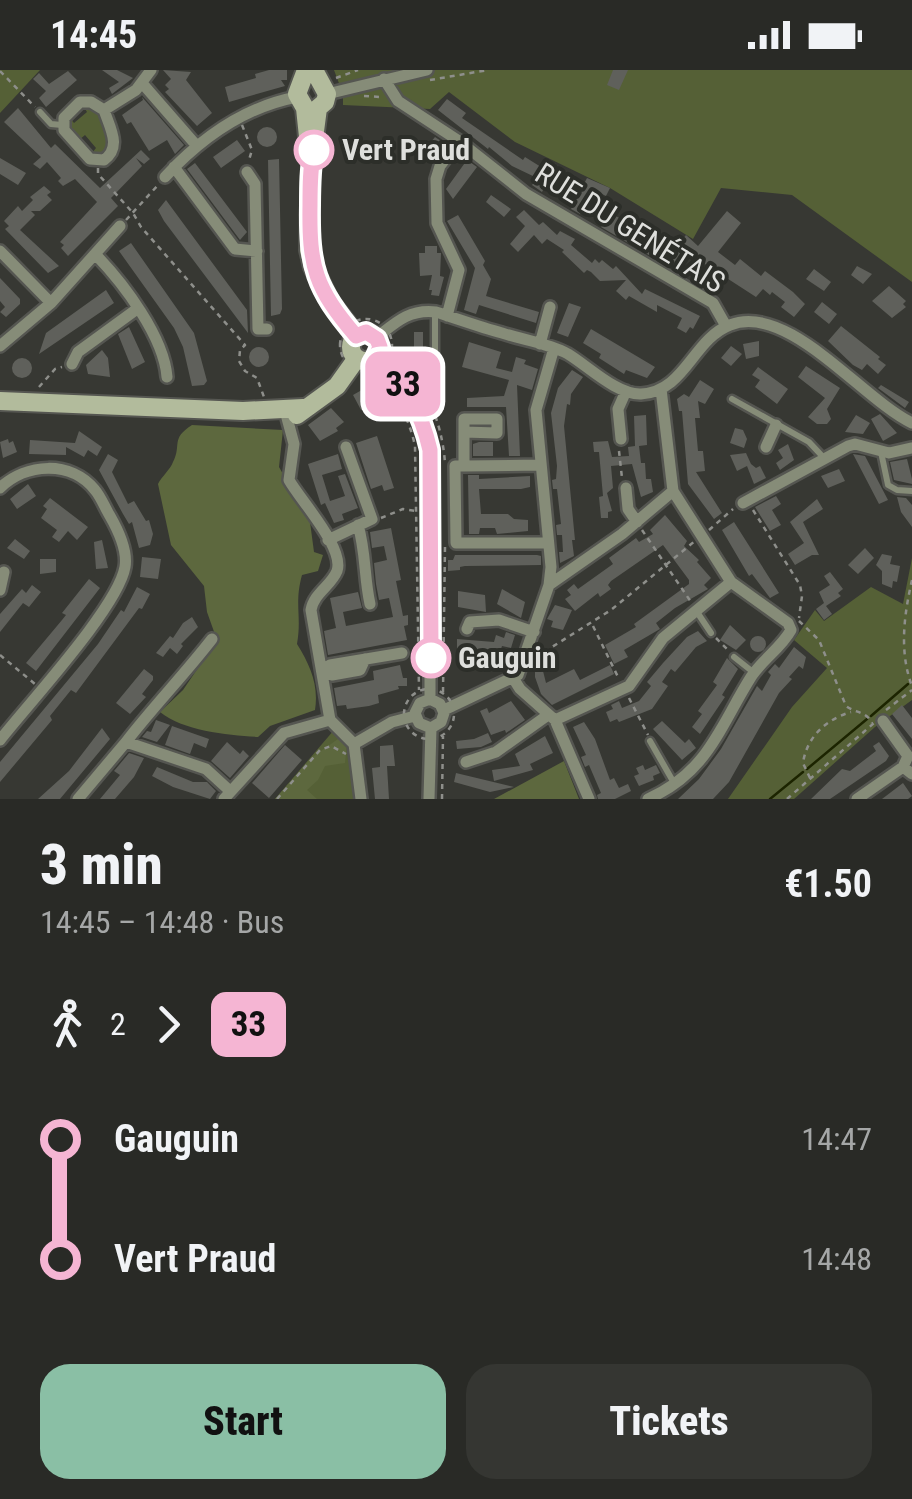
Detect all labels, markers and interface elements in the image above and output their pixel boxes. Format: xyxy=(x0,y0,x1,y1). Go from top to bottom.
text: 14:45 xyxy=(50,13,137,57)
marker: Vert Praud xyxy=(295,131,333,169)
place label: Vert Praud xyxy=(342,132,470,167)
street label: RUE DU GENÉTAIS xyxy=(529,155,731,300)
line badge: 33 xyxy=(358,352,448,416)
text: 33 xyxy=(385,364,421,405)
marker: Gauguin xyxy=(412,639,450,677)
place label: Gauguin xyxy=(458,640,557,675)
text: 3 min xyxy=(40,833,163,897)
text: €1.50 xyxy=(784,862,872,906)
text: 14:45 – 14:48 · Bus xyxy=(40,903,284,941)
icon: walk xyxy=(40,997,95,1052)
icon: forward xyxy=(141,997,196,1052)
text: 33 xyxy=(231,1004,266,1045)
text: 2 xyxy=(110,1005,126,1043)
text: Gauguin xyxy=(114,1117,239,1161)
text: 14:47 xyxy=(801,1120,872,1158)
text: Vert Praud xyxy=(114,1237,276,1281)
text: 14:48 xyxy=(801,1240,872,1278)
button: Start xyxy=(40,1364,446,1479)
button: Tickets xyxy=(466,1364,872,1479)

